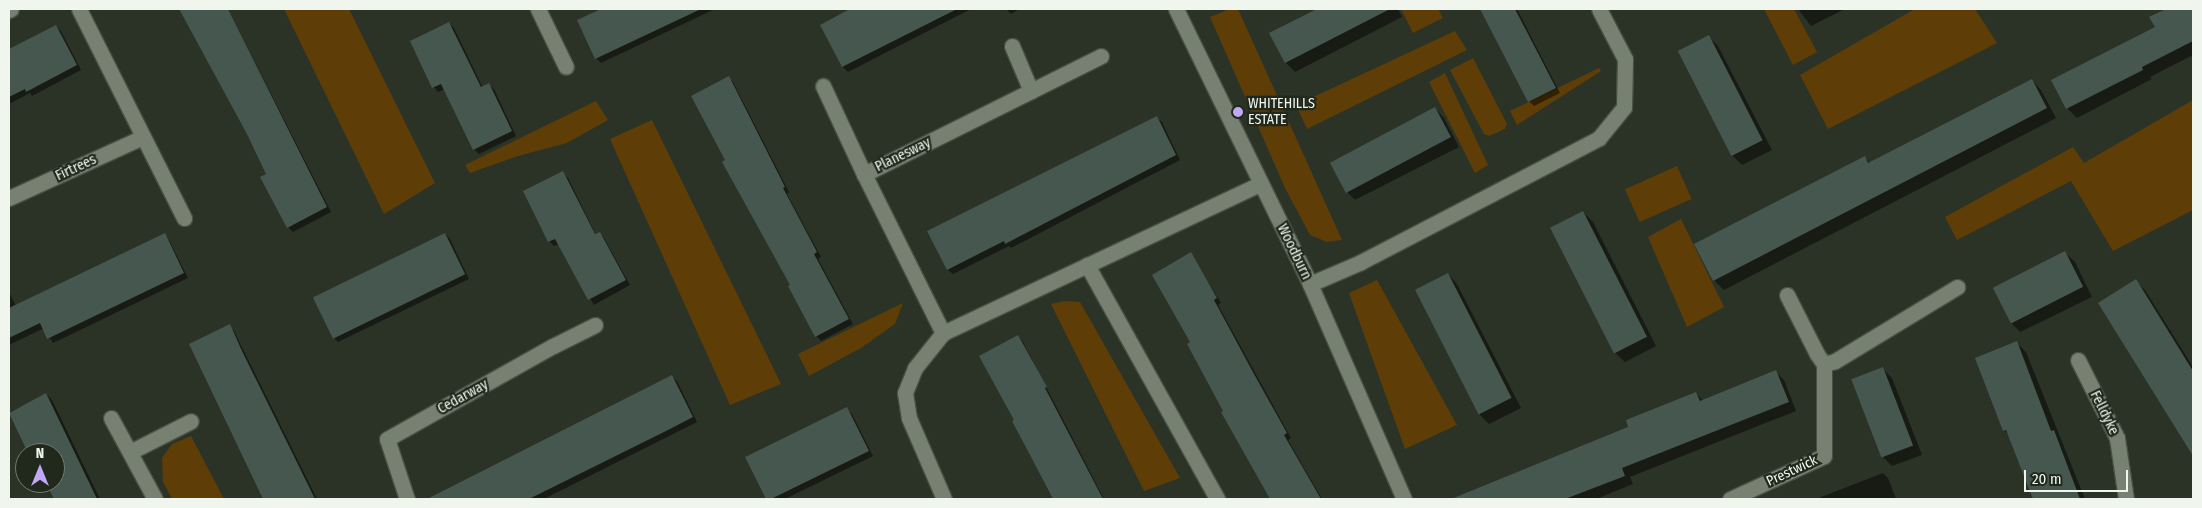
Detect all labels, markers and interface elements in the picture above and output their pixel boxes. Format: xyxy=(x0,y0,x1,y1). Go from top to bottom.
place label: WHITEHILLS ESTATE xyxy=(1248,96,1315,128)
marker: WHITEHILLS ESTATE xyxy=(1232,106,1244,118)
street label: Planesway xyxy=(872,134,934,176)
street label: Firtrees xyxy=(53,151,99,185)
street label: Woodburn xyxy=(1273,222,1315,282)
street label: Cedarway xyxy=(435,376,491,418)
street label: Felldyke xyxy=(2086,388,2122,438)
north arrow xyxy=(15,443,65,493)
text: N xyxy=(36,445,44,462)
street label: Prestwick xyxy=(1764,452,1820,490)
scale bar xyxy=(2027,460,2131,492)
text: 20 m xyxy=(2032,470,2062,488)

